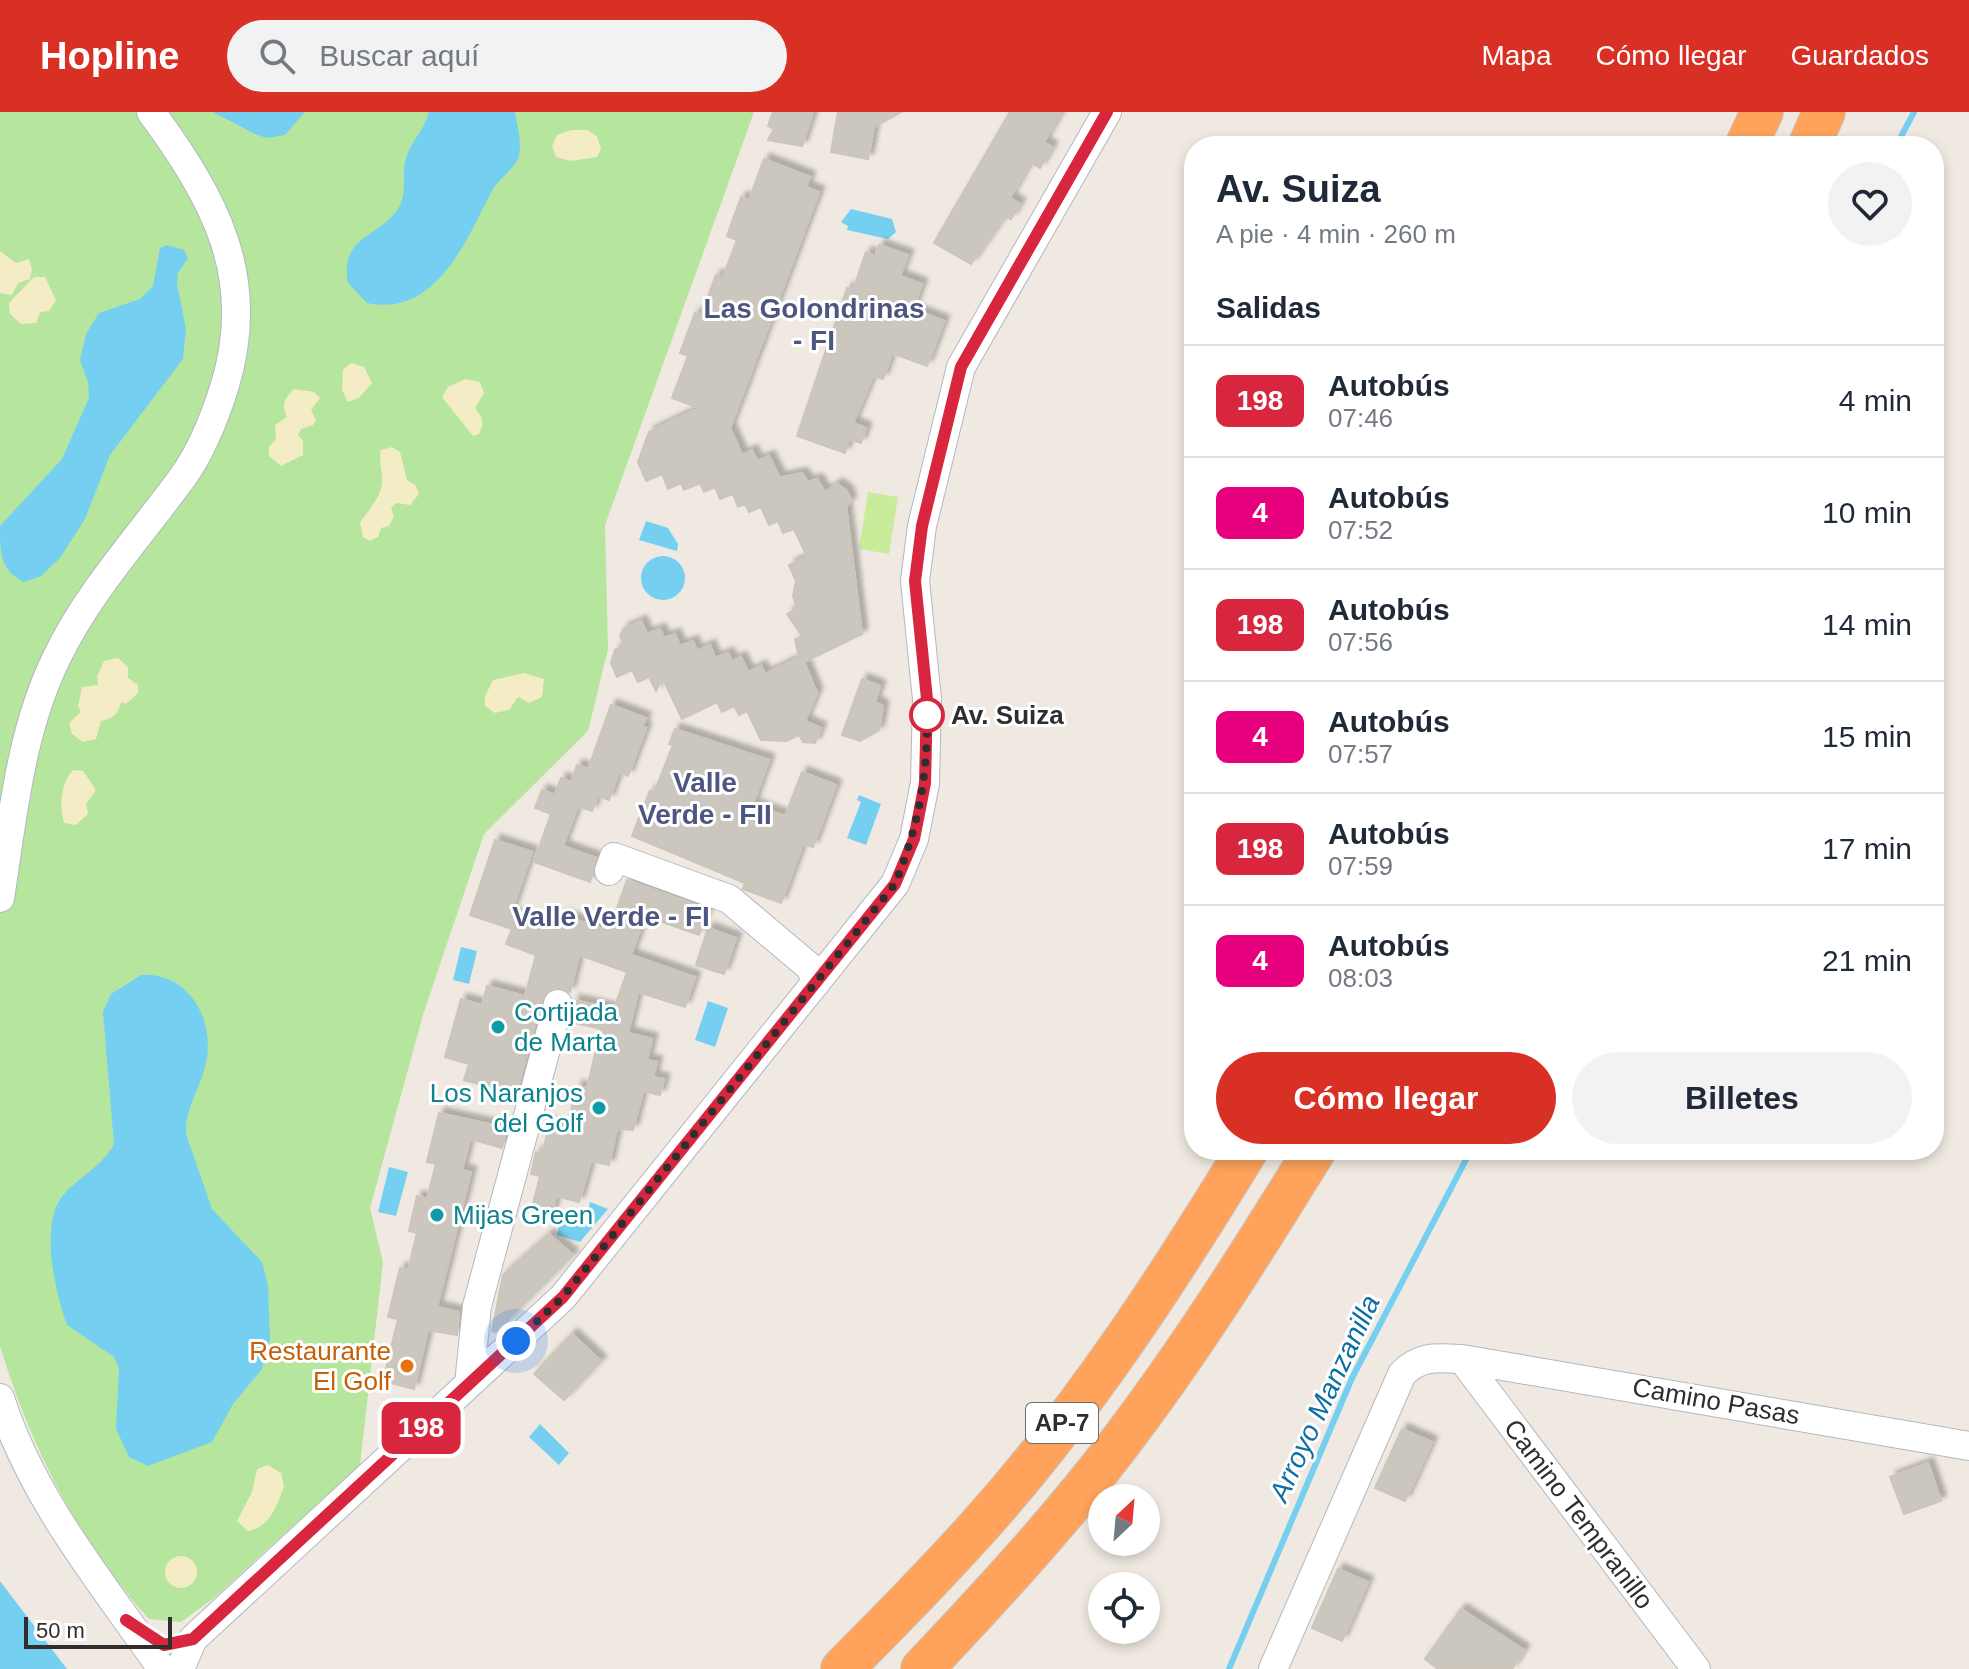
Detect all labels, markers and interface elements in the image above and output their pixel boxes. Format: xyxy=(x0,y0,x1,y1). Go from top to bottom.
search box xyxy=(227,20,787,92)
icon: search xyxy=(255,34,299,78)
text: Hopline xyxy=(40,35,179,77)
text: Buscar aquí xyxy=(319,39,479,72)
text: Mapa xyxy=(1481,40,1552,71)
text: Cómo llegar xyxy=(1596,40,1746,71)
text: Guardados xyxy=(1790,40,1929,71)
button: heart xyxy=(1828,162,1912,246)
text: Av. Suiza xyxy=(1216,168,1381,210)
text: A pie · 4 min · 260 m xyxy=(1216,219,1456,249)
text: Salidas xyxy=(1216,291,1321,324)
district label: Las Golondrinas - FI xyxy=(704,293,924,356)
text: Autobús xyxy=(1328,369,1450,402)
text: 4 min xyxy=(1839,384,1912,417)
text: 198 xyxy=(1237,385,1283,416)
text: 07:46 xyxy=(1328,403,1393,433)
text: Autobús xyxy=(1328,481,1450,514)
text: 10 min xyxy=(1822,496,1912,529)
text: 4 xyxy=(1252,497,1268,528)
text: 07:52 xyxy=(1328,515,1393,545)
text: Autobús xyxy=(1328,593,1450,626)
text: 14 min xyxy=(1822,608,1912,641)
text: 198 xyxy=(1237,609,1283,640)
text: 07:56 xyxy=(1328,627,1393,657)
marker: Av. Suiza xyxy=(910,698,944,732)
place label: Av. Suiza xyxy=(951,700,1064,730)
text: Autobús xyxy=(1328,705,1450,738)
text: 15 min xyxy=(1822,720,1912,753)
text: 4 xyxy=(1252,721,1268,752)
text: 07:57 xyxy=(1328,739,1393,769)
district label: Valle Verde - FII xyxy=(638,767,772,830)
text: Autobús xyxy=(1328,817,1450,850)
text: 17 min xyxy=(1822,832,1912,865)
text: 198 xyxy=(1237,833,1283,864)
text: 07:59 xyxy=(1328,851,1393,881)
district label: Valle Verde - FI xyxy=(512,901,710,932)
text: Autobús xyxy=(1328,929,1450,962)
text: 21 min xyxy=(1822,944,1912,977)
text: 4 xyxy=(1252,945,1268,976)
text: 08:03 xyxy=(1328,963,1393,993)
place label: Cortijada de Marta xyxy=(514,997,619,1057)
marker: Cortijada de Marta xyxy=(489,1018,507,1036)
button: Cómo llegar xyxy=(1216,1052,1556,1144)
button: Billetes xyxy=(1572,1052,1912,1144)
place label: Los Naranjos del Golf xyxy=(430,1078,584,1138)
marker: Los Naranjos del Golf xyxy=(590,1099,608,1117)
place label: Mijas Green xyxy=(453,1200,593,1230)
marker: Mijas Green xyxy=(428,1206,446,1224)
water label: Arroyo Manzanilla xyxy=(1262,1290,1386,1508)
your location xyxy=(496,1321,536,1361)
place label: Restaurante El Golf xyxy=(249,1336,392,1396)
marker: Restaurante El Golf xyxy=(398,1357,416,1375)
street label: Camino Pasas xyxy=(1630,1372,1802,1430)
line badge: 198 xyxy=(375,1402,467,1454)
road number: AP-7 xyxy=(1026,1403,1098,1443)
text: 198 xyxy=(398,1412,444,1443)
street label: Camino Tempranillo xyxy=(1498,1413,1660,1615)
north arrow xyxy=(1088,1484,1160,1556)
map controls xyxy=(1088,1484,1160,1644)
button: locate xyxy=(1088,1572,1160,1644)
scale bar xyxy=(24,1613,172,1649)
text: 50 m xyxy=(36,1618,85,1643)

